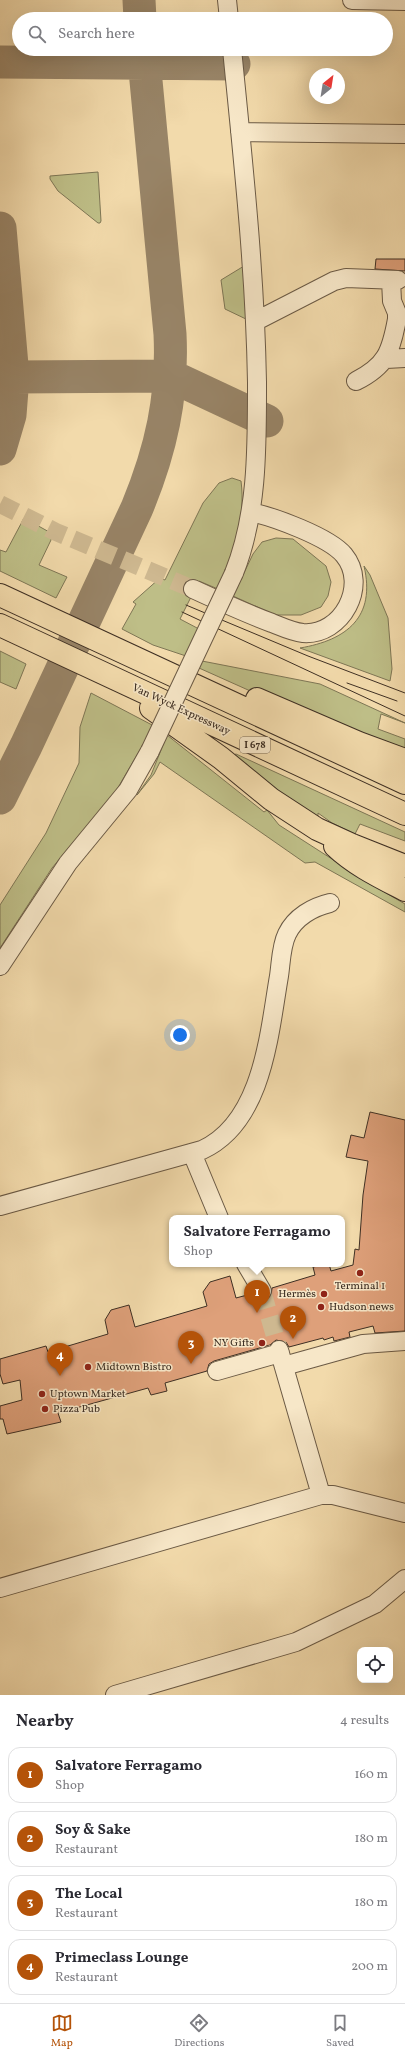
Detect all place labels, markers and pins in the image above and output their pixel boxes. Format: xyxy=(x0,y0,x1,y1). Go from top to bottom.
marker: Terminal 1 xyxy=(355,1268,365,1278)
place label: Terminal 1 xyxy=(335,1279,385,1294)
pin: 1 xyxy=(244,1280,270,1313)
place label: Hermès xyxy=(278,1287,316,1302)
marker: Hermès xyxy=(319,1289,329,1299)
place label: Hudson news xyxy=(329,1300,394,1315)
marker: Hudson news xyxy=(316,1302,326,1312)
pin: 2 xyxy=(280,1306,306,1339)
pin: 3 xyxy=(178,1331,204,1364)
place label: NY Gifts xyxy=(213,1336,254,1351)
marker: NY Gifts xyxy=(257,1338,267,1348)
pin: 4 xyxy=(47,1343,73,1376)
place label: Midtown Bistro xyxy=(96,1360,172,1375)
marker: Midtown Bistro xyxy=(83,1362,93,1372)
place label: Uptown Market xyxy=(50,1387,126,1402)
marker: Uptown Market xyxy=(37,1389,47,1399)
place label: Pizza Pub xyxy=(53,1402,100,1417)
marker: Pizza Pub xyxy=(40,1404,50,1414)

